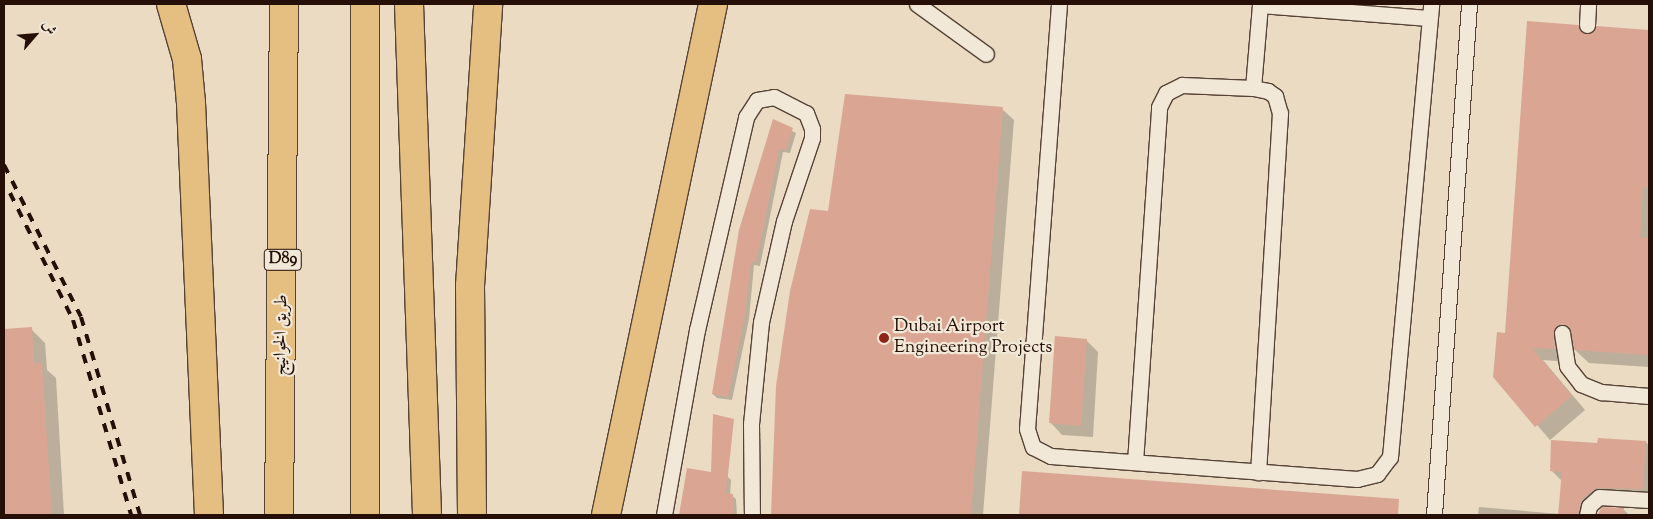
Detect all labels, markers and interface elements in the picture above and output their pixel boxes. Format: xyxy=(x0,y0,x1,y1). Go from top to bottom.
north arrow xyxy=(10,10,60,60)
text: ش xyxy=(36,17,60,39)
road number: D89 xyxy=(263,246,303,274)
street label: طريق الخوانيج xyxy=(270,294,294,376)
place label: Dubai Airport Engineering Projects xyxy=(894,317,1052,359)
marker: Dubai Airport Engineering Projects xyxy=(878,332,890,344)

